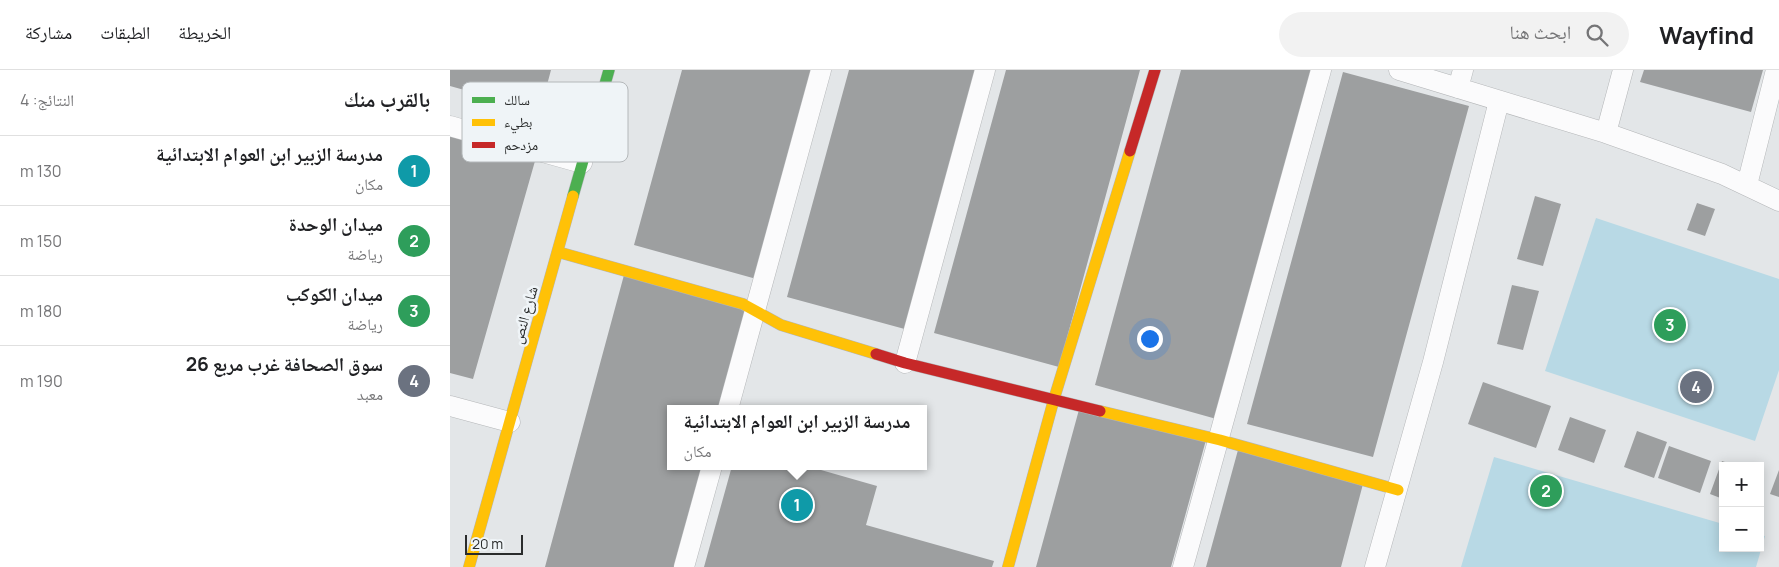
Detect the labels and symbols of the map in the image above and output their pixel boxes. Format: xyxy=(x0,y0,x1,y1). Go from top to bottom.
legend xyxy=(462,82,628,162)
text: سالك xyxy=(504,90,530,109)
text: بطيء xyxy=(504,112,533,134)
text: مزدحم xyxy=(504,135,538,155)
street label: شارع النص xyxy=(506,283,543,346)
pin: 3 xyxy=(1654,306,1686,344)
your location xyxy=(1137,326,1163,352)
pin: 4 xyxy=(1680,368,1712,406)
pin: 2 xyxy=(1530,472,1562,510)
pin: 1 xyxy=(781,486,813,524)
scale bar xyxy=(465,532,522,555)

